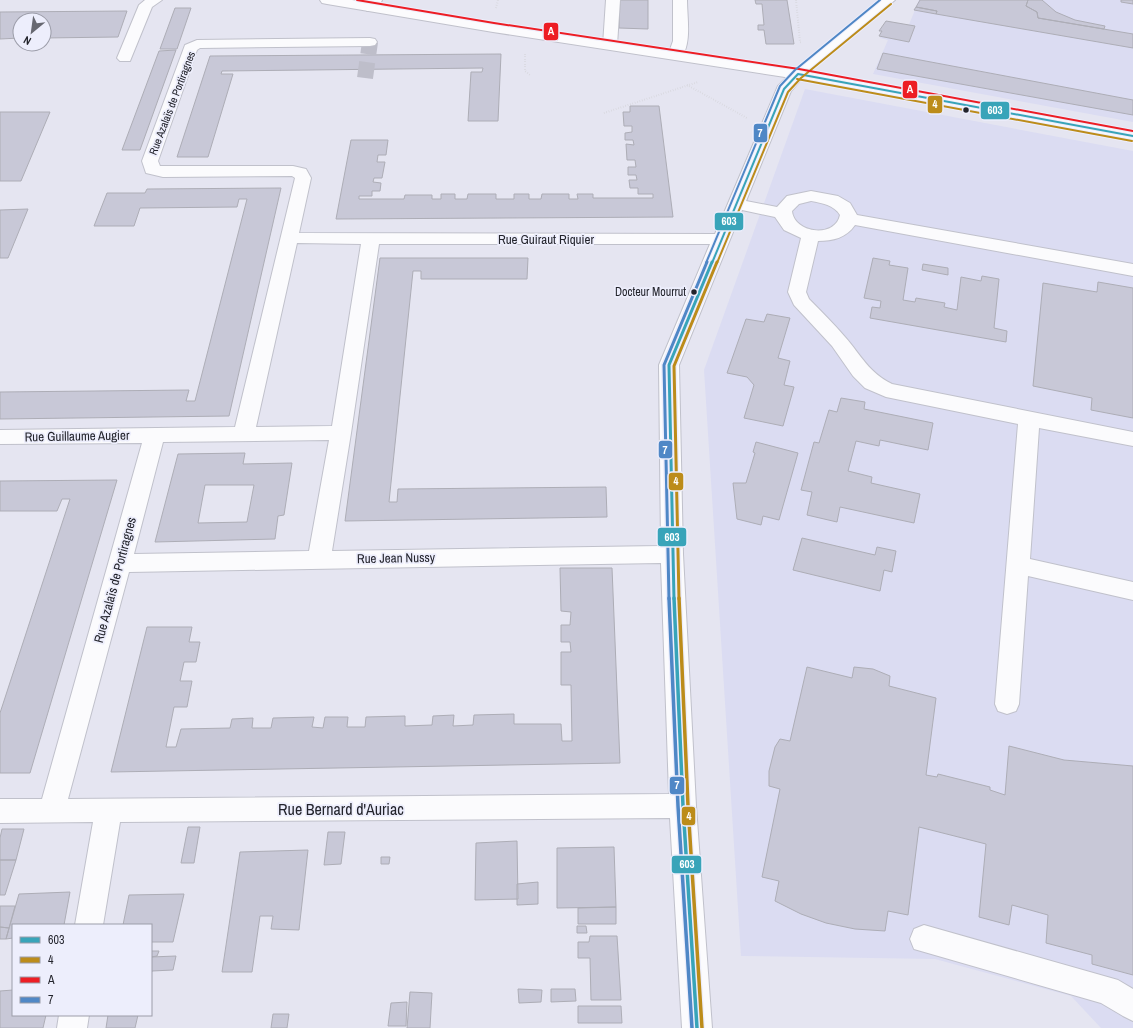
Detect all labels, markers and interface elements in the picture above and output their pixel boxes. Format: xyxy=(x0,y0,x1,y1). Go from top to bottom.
north arrow xyxy=(12,12,52,52)
line badge: A xyxy=(543,22,559,41)
text: A xyxy=(548,24,555,38)
text: N xyxy=(21,33,33,48)
street label: Rue Azalaïs de Portiragnes xyxy=(146,49,198,157)
line badge: A xyxy=(902,80,918,99)
text: A xyxy=(907,82,914,96)
line badge: 4 xyxy=(927,95,943,114)
text: 4 xyxy=(932,97,938,111)
line badge: 603 xyxy=(980,101,1010,120)
text: 603 xyxy=(987,103,1003,117)
unlabelled marker xyxy=(961,105,971,115)
line badge: 7 xyxy=(753,123,768,143)
text: 7 xyxy=(757,126,763,140)
line badge: 603 xyxy=(714,212,744,231)
text: 603 xyxy=(721,214,737,228)
street label: Rue Guiraut Riquier xyxy=(498,231,594,248)
place label: Docteur Mourrut xyxy=(615,284,686,300)
marker: Docteur Mourrut xyxy=(689,287,699,297)
street label: Rue Guillaume Augier xyxy=(24,427,130,445)
line badge: 7 xyxy=(658,440,673,459)
text: 7 xyxy=(662,443,668,457)
line badge: 4 xyxy=(668,472,684,491)
text: 4 xyxy=(673,474,679,488)
street label: Rue Azalaïs de Portiragnes xyxy=(90,515,140,645)
line badge: 603 xyxy=(657,527,687,547)
text: 603 xyxy=(664,530,680,544)
street label: Rue Jean Nussy xyxy=(357,549,436,567)
line badge: 7 xyxy=(669,776,685,795)
text: 7 xyxy=(674,778,680,792)
street label: Rue Bernard d'Auriac xyxy=(278,798,404,820)
line badge: 4 xyxy=(681,806,696,826)
text: 4 xyxy=(686,809,692,823)
line badge: 603 xyxy=(671,855,702,874)
text: 603 xyxy=(679,857,695,871)
legend xyxy=(12,924,152,1016)
text: 603 xyxy=(48,932,64,948)
text: 4 xyxy=(48,952,54,968)
text: A xyxy=(47,972,55,988)
text: 7 xyxy=(48,992,54,1008)

